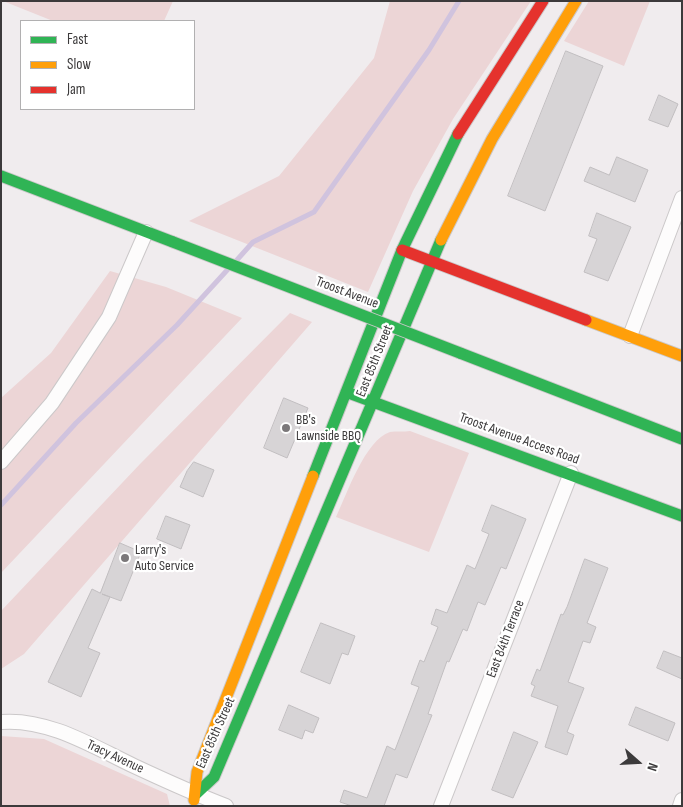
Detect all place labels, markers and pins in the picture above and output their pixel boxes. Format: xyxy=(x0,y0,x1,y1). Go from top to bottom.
place label: BB's Lawnside BBQ xyxy=(296,412,361,444)
marker: BB's Lawnside BBQ xyxy=(280,422,292,434)
place label: Larry's Auto Service xyxy=(135,542,194,574)
marker: Larry's Auto Service xyxy=(119,552,131,564)

